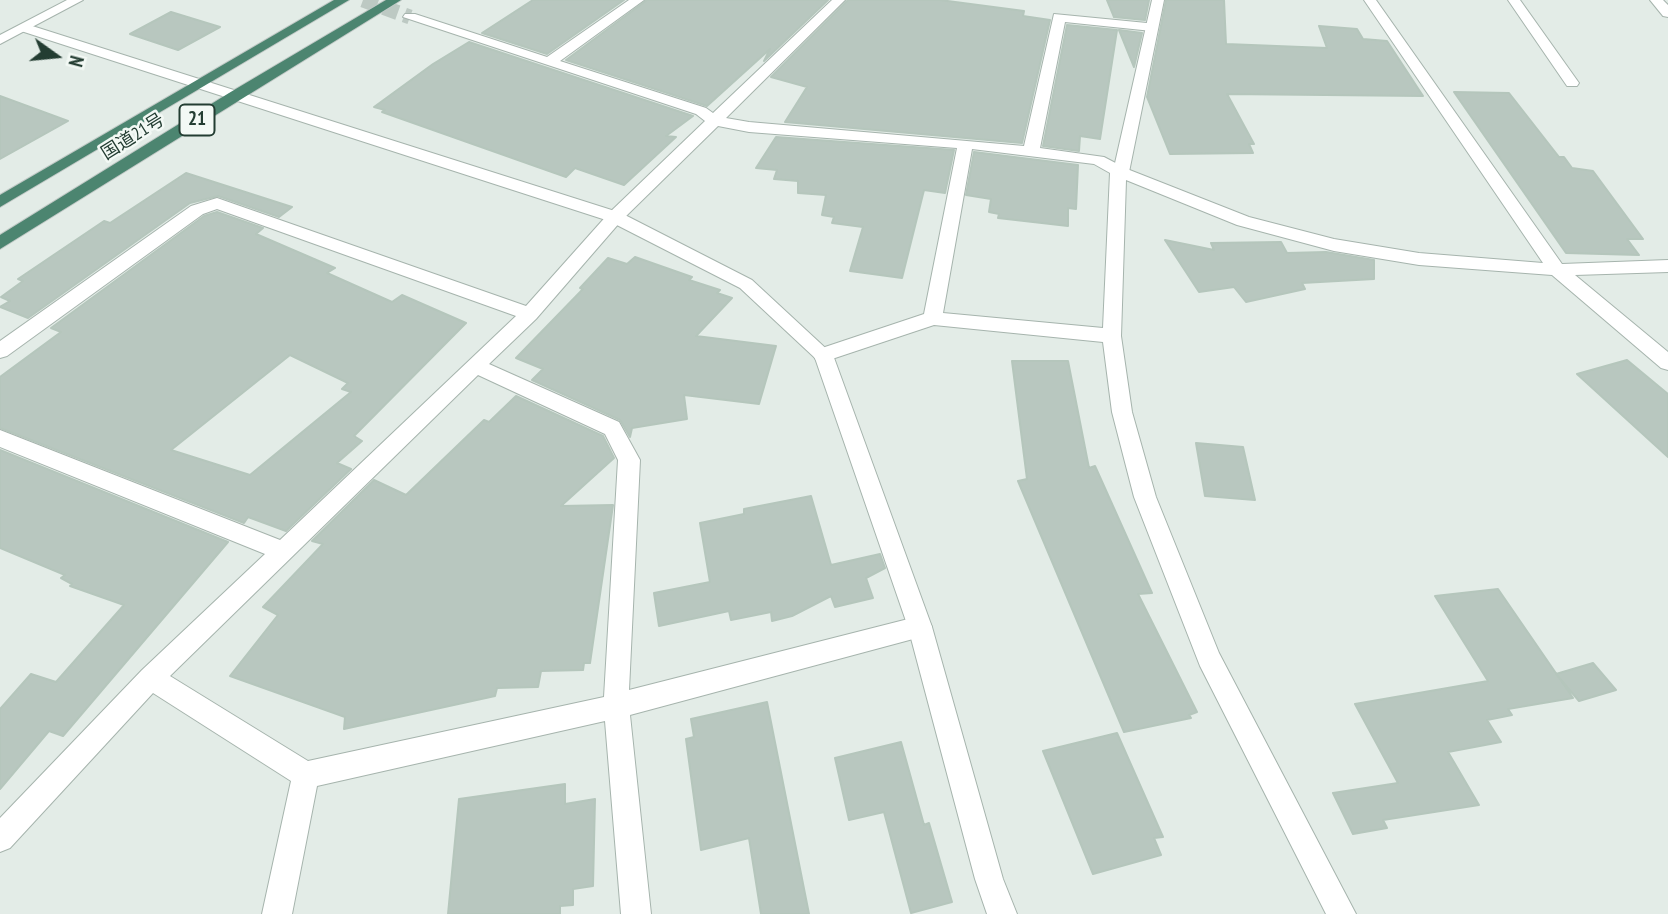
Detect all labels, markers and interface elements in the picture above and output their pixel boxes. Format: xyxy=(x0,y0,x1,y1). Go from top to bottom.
north arrow xyxy=(21,21,91,91)
text: N xyxy=(63,53,89,69)
road number: 21 xyxy=(180,104,214,136)
street label: 国道21号 xyxy=(98,109,168,165)

